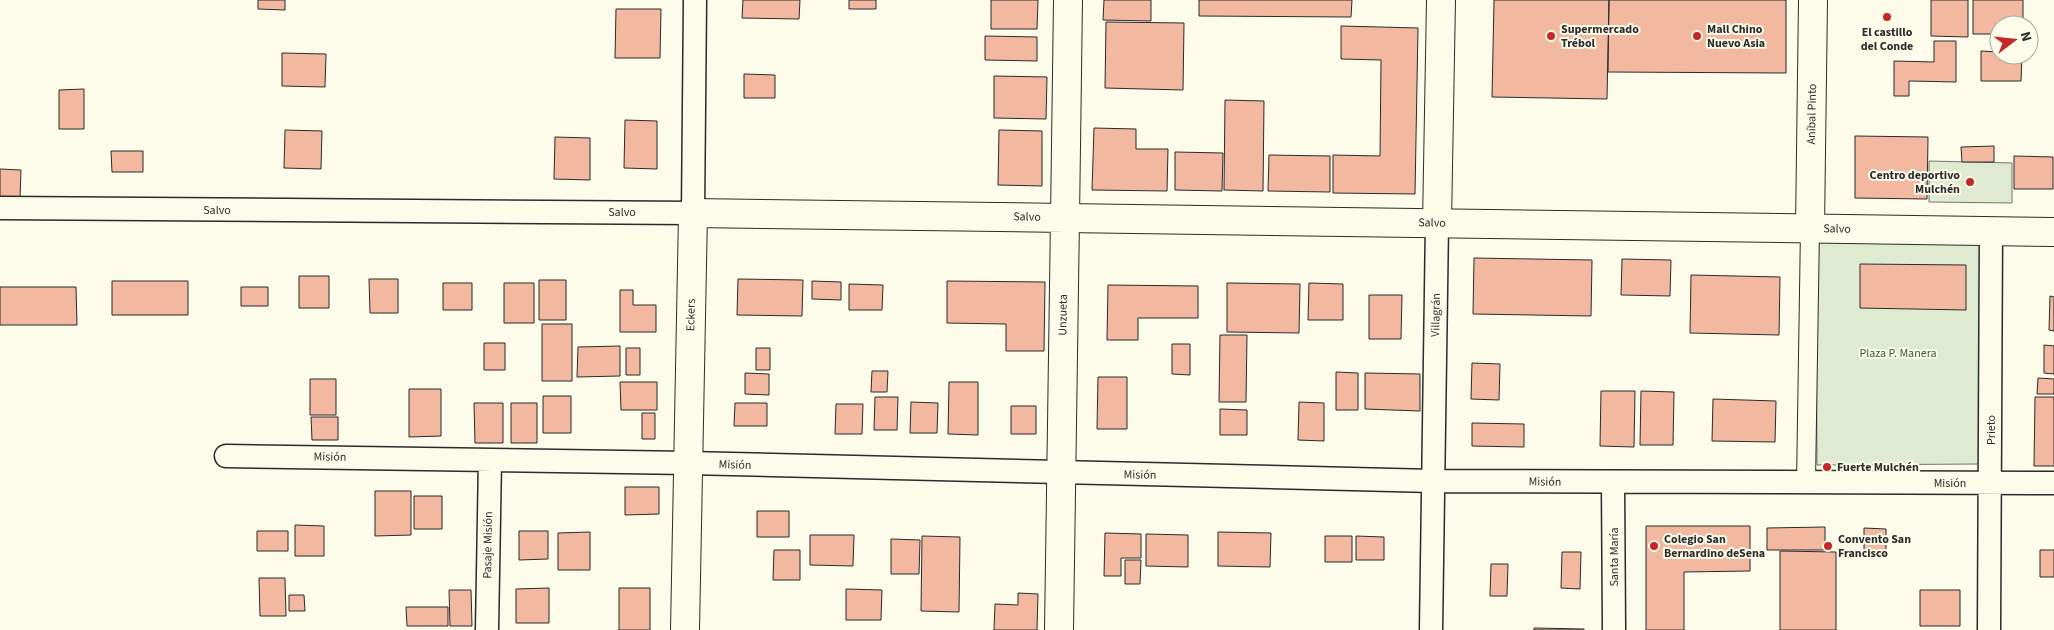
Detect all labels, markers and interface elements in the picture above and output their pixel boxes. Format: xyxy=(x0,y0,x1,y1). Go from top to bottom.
marker: El castillo del Conde xyxy=(1881,11,1893,23)
north arrow xyxy=(1989,15,2039,65)
place label: Supermercado Trébol xyxy=(1561,21,1639,52)
place label: Mall Chino Nuevo Asia xyxy=(1707,21,1765,52)
place label: El castillo del Conde xyxy=(1861,24,1913,55)
text: N xyxy=(2015,29,2036,44)
marker: Supermercado Trébol xyxy=(1545,30,1557,42)
marker: Mall Chino Nuevo Asia xyxy=(1691,30,1703,42)
street label: Aníbal Pinto xyxy=(1803,83,1821,145)
place label: Centro deportivo Mulchén xyxy=(1869,167,1960,198)
marker: Centro deportivo Mulchén xyxy=(1964,176,1976,188)
street label: Salvo xyxy=(203,202,231,219)
street label: Salvo xyxy=(608,204,636,221)
street label: Salvo xyxy=(1013,208,1041,226)
street label: Salvo xyxy=(1418,214,1446,232)
street label: Salvo xyxy=(1823,220,1851,238)
street label: Villagrán xyxy=(1427,293,1445,337)
street label: Unzueta xyxy=(1054,294,1072,336)
street label: Eckers xyxy=(682,299,700,331)
park label: Plaza P. Manera xyxy=(1859,345,1937,362)
street label: Prieto xyxy=(1983,415,2000,445)
street label: Misión xyxy=(313,448,347,466)
street label: Misión xyxy=(718,456,752,474)
place label: Fuerte Mulchén xyxy=(1837,459,1919,476)
marker: Fuerte Mulchén xyxy=(1821,461,1833,473)
street label: Misión xyxy=(1123,466,1157,484)
street label: Misión xyxy=(1528,473,1562,491)
street label: Misión xyxy=(1934,475,1966,492)
street label: Pasaje Misión xyxy=(479,511,497,579)
street label: Santa María xyxy=(1606,527,1623,587)
place label: Colegio San Bernardino deSena xyxy=(1664,531,1765,562)
place label: Convento San Francisco xyxy=(1838,531,1911,562)
marker: Colegio San Bernardino deSena xyxy=(1648,540,1660,552)
marker: Convento San Francisco xyxy=(1822,540,1834,552)

